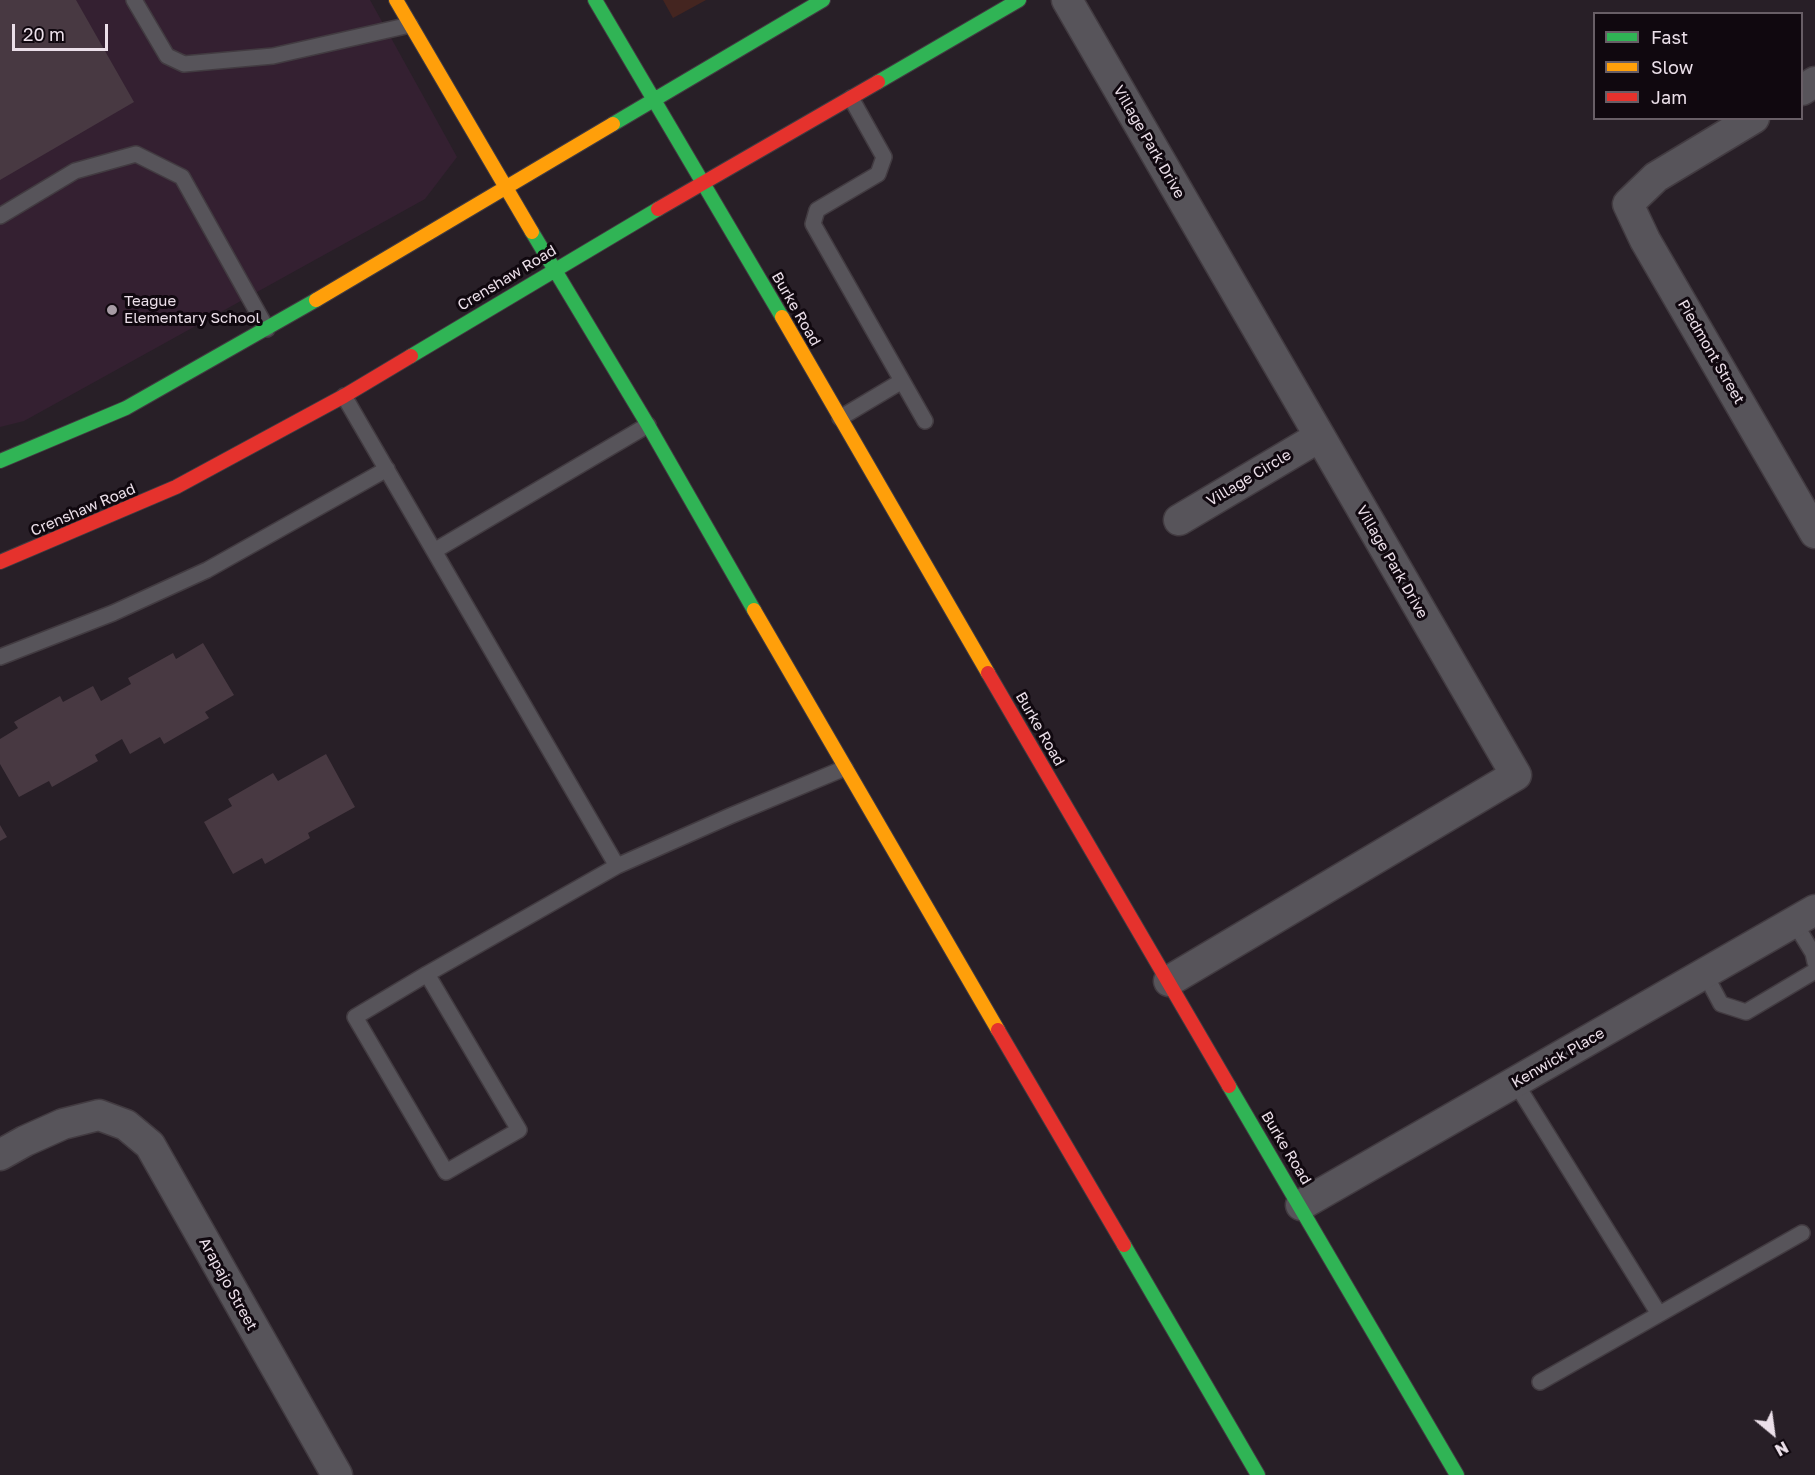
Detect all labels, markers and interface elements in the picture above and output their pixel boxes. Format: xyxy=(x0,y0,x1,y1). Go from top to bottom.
scale bar xyxy=(15,12,111,50)
legend xyxy=(1593,12,1803,120)
text: 20 m xyxy=(23,23,65,45)
text: Fast xyxy=(1651,26,1688,48)
text: Slow xyxy=(1651,56,1693,78)
street label: Village Park Drive xyxy=(1109,82,1189,202)
text: Jam xyxy=(1651,86,1687,108)
street label: Crenshaw Road xyxy=(454,241,560,315)
street label: Burke Road xyxy=(768,269,824,349)
place label: Teague Elementary School xyxy=(124,292,260,327)
street label: Piedmont Street xyxy=(1674,297,1748,407)
marker: Teague Elementary School xyxy=(105,303,119,317)
street label: Village Circle xyxy=(1204,446,1294,510)
street label: Crenshaw Road xyxy=(28,480,138,540)
street label: Village Park Drive xyxy=(1352,502,1432,622)
street label: Burke Road xyxy=(1012,689,1068,769)
street label: Kenwick Place xyxy=(1508,1024,1608,1092)
street label: Burke Road xyxy=(1257,1108,1315,1188)
street label: Arapajo Street xyxy=(195,1235,261,1333)
north arrow xyxy=(1743,1403,1803,1463)
text: N xyxy=(1772,1437,1792,1460)

